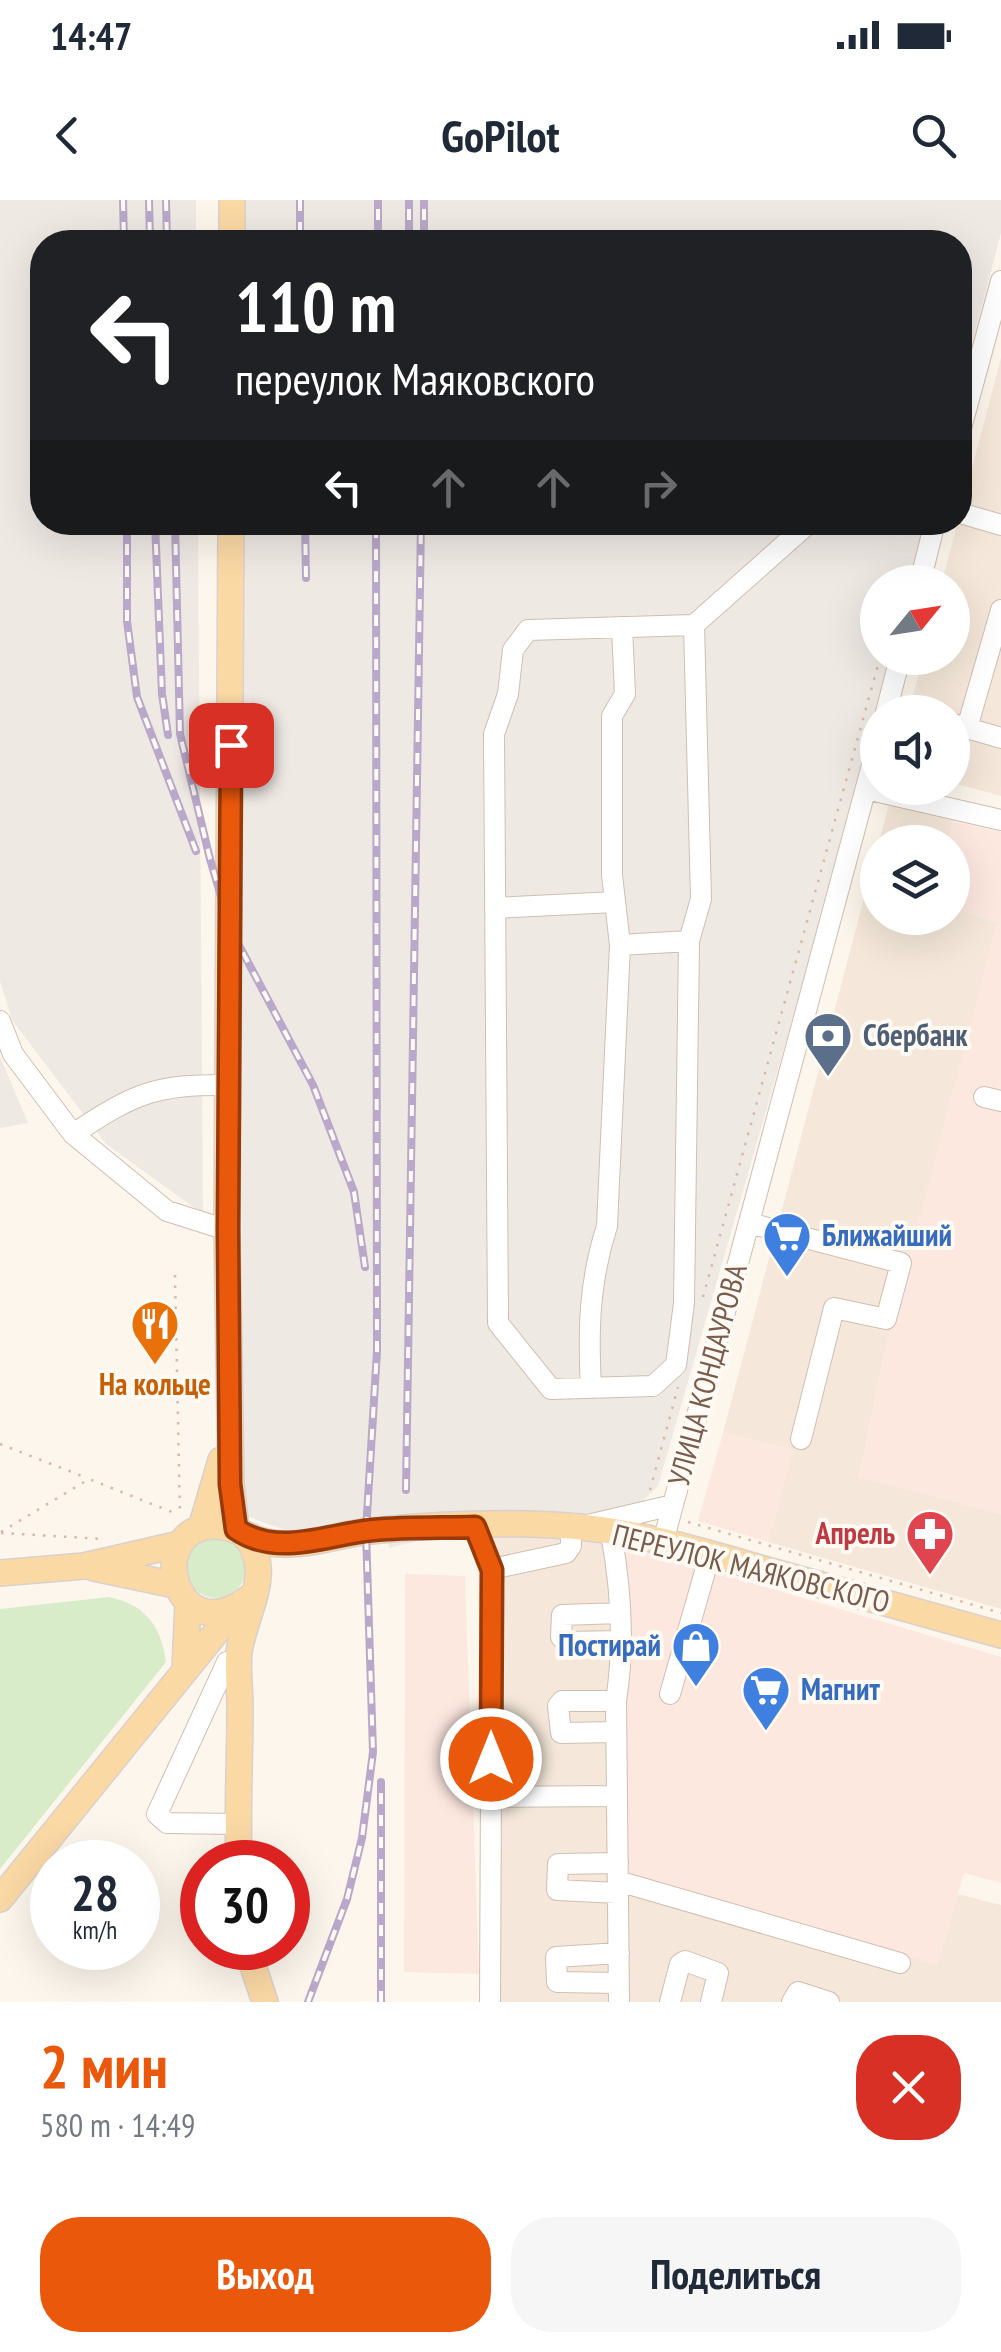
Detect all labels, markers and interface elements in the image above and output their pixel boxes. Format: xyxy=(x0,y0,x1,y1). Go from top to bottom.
text: 14:47 xyxy=(50,11,132,60)
text: GoPilot xyxy=(441,106,560,164)
icon: back xyxy=(40,108,95,163)
icon: search xyxy=(906,108,961,163)
text: 110 m xyxy=(235,261,396,351)
icon: left xyxy=(70,270,200,400)
text: переулок Маяковского xyxy=(235,349,595,407)
icon: left xyxy=(316,460,371,515)
icon: ahead xyxy=(421,460,476,515)
icon: ahead xyxy=(526,460,581,515)
icon: right xyxy=(631,460,686,515)
north arrow xyxy=(860,565,970,675)
map controls xyxy=(860,565,970,935)
button: sound xyxy=(860,695,970,805)
pin xyxy=(189,703,274,788)
icon: arrive xyxy=(204,718,259,773)
button: layers xyxy=(860,825,970,935)
bank icon: Сбербанк xyxy=(802,1010,854,1078)
place label: Сбербанк xyxy=(863,1015,968,1054)
supermarket icon: Ближайший xyxy=(761,1210,813,1278)
place label: Ближайший xyxy=(822,1215,952,1254)
street label: УЛИЦА КОНДАУРОВА xyxy=(658,1259,755,1490)
restaurant icon: На кольце xyxy=(129,1298,181,1366)
place label: На кольце xyxy=(99,1364,211,1403)
pharmacy icon: Апрель xyxy=(904,1508,956,1576)
place label: Апрель xyxy=(814,1513,895,1552)
street label: ПЕРЕУЛОК МАЯКОВСКОГО xyxy=(609,1514,894,1621)
shop icon: Постирай xyxy=(670,1620,722,1688)
place label: Постирай xyxy=(558,1625,661,1664)
supermarket icon: Магнит xyxy=(740,1664,792,1732)
place label: Магнит xyxy=(801,1669,880,1708)
position arrow xyxy=(439,1707,543,1811)
speed limit sign: 30 xyxy=(180,1840,310,1970)
text: 28 xyxy=(71,1860,119,1925)
text: km/h xyxy=(73,1914,117,1946)
text: 2 мин xyxy=(40,2027,168,2105)
button: close xyxy=(856,2035,961,2140)
text: 580 m · 14:49 xyxy=(40,2104,195,2146)
button: Выход xyxy=(40,2217,491,2332)
button: Поделиться xyxy=(511,2217,961,2332)

